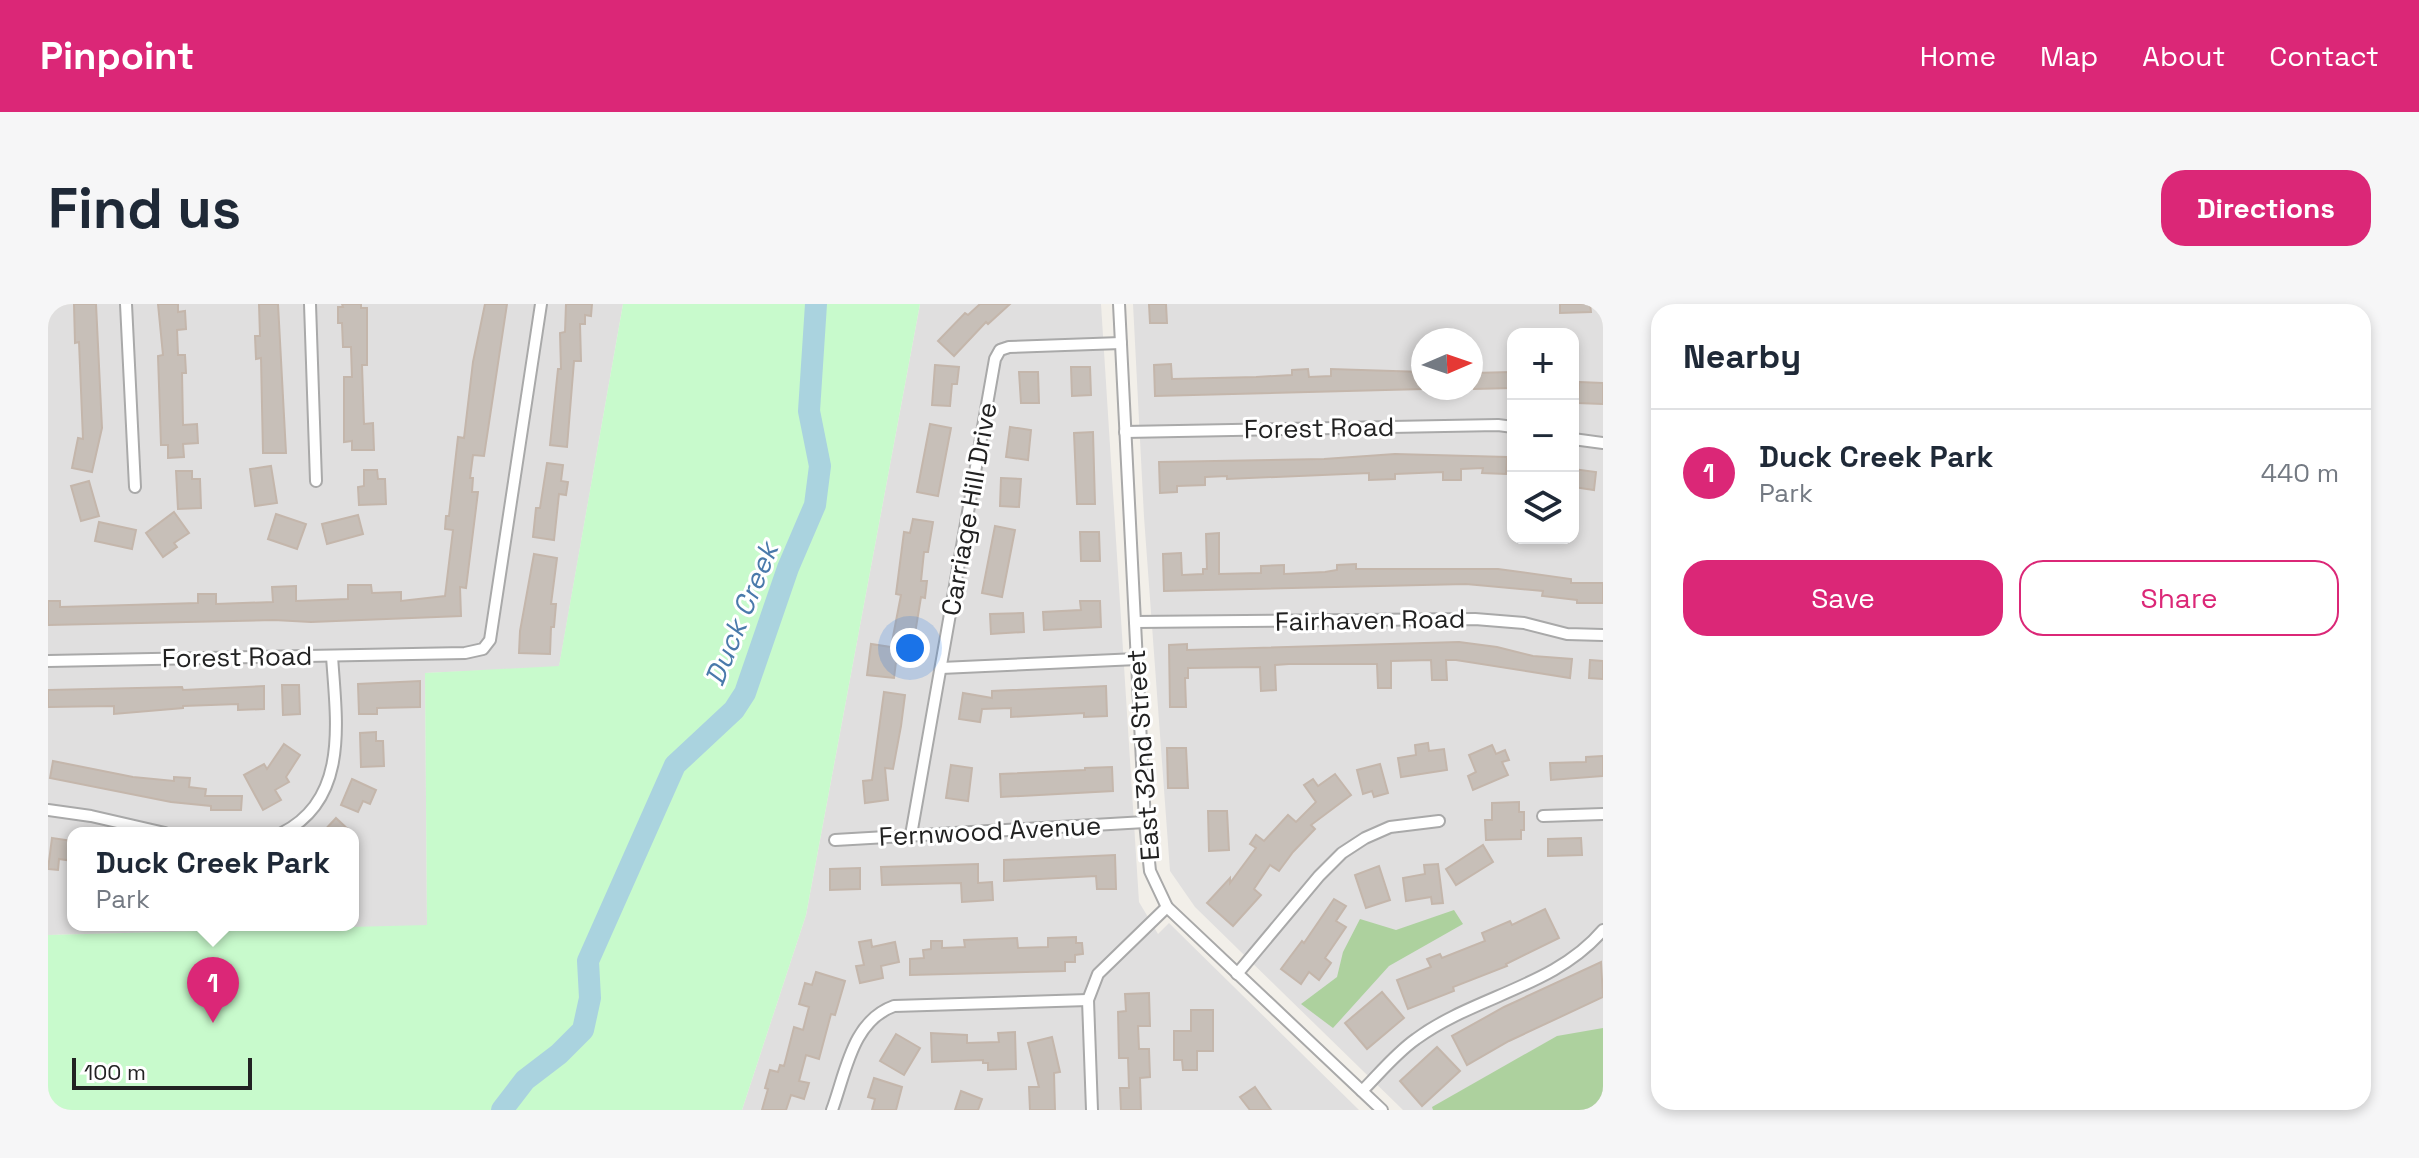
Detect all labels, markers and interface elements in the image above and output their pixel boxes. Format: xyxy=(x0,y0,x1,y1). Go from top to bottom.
text: Pinpoint xyxy=(40,32,194,80)
text: Home xyxy=(1920,38,1996,74)
text: Map xyxy=(2040,38,2098,74)
text: About xyxy=(2142,38,2225,74)
text: Contact xyxy=(2269,38,2379,74)
button: Directions xyxy=(2161,170,2371,246)
text: Find us xyxy=(48,173,241,244)
north arrow xyxy=(1411,328,1483,400)
map controls xyxy=(1507,328,1579,544)
button: + xyxy=(1507,328,1579,400)
text: Nearby xyxy=(1683,335,1801,378)
street label: Carriage Hill Drive xyxy=(933,400,1005,618)
button: − xyxy=(1507,400,1579,472)
street label: Forest Road xyxy=(1243,410,1395,446)
text: Duck Creek Park xyxy=(1759,437,1993,476)
text: 1 xyxy=(1703,456,1715,490)
text: 440 m xyxy=(2261,456,2339,490)
button: layers xyxy=(1507,472,1579,544)
text: Park xyxy=(1759,476,1813,510)
water label: Duck Creek xyxy=(696,535,787,691)
button: Save xyxy=(1683,560,2003,636)
button: Share xyxy=(2019,560,2339,636)
street label: Fairhaven Road xyxy=(1274,601,1466,639)
your location xyxy=(890,628,930,668)
street label: Forest Road xyxy=(161,639,313,675)
street label: East 32nd Street xyxy=(1119,648,1167,862)
street label: Fernwood Avenue xyxy=(878,808,1102,854)
popup xyxy=(67,827,359,931)
text: Duck Creek Park xyxy=(96,843,330,882)
text: Park xyxy=(96,882,150,916)
pin: 1 xyxy=(187,957,239,1023)
scale bar xyxy=(72,1054,252,1090)
text: 100 m xyxy=(84,1058,146,1086)

